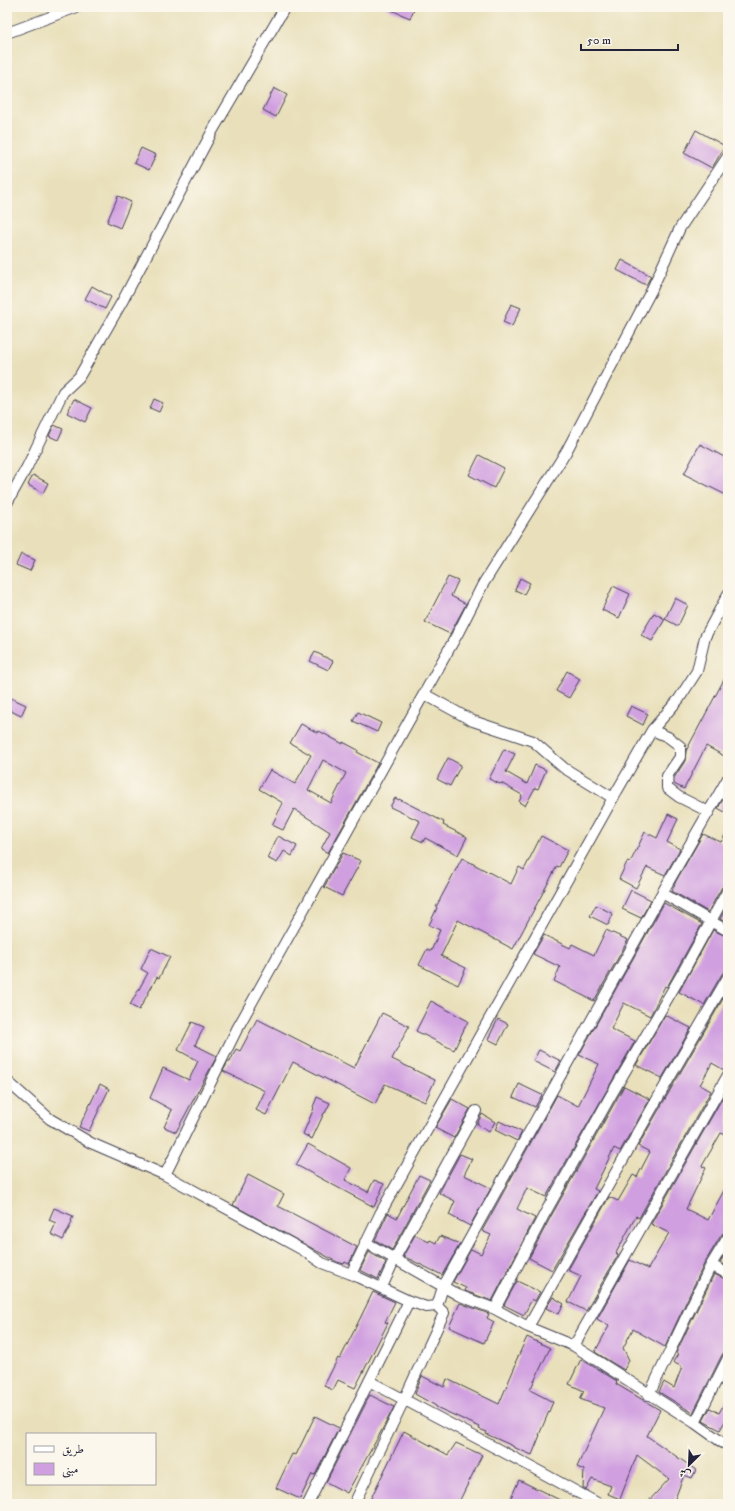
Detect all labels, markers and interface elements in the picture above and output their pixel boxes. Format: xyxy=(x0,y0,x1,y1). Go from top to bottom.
scale bar xyxy=(581,26,678,52)
text: 50 m xyxy=(587,33,611,48)
legend xyxy=(26,1433,156,1485)
text: طريق xyxy=(62,1442,84,1457)
north arrow xyxy=(669,1445,709,1485)
text: مبنى xyxy=(62,1462,78,1478)
text: ش xyxy=(677,1465,693,1482)

